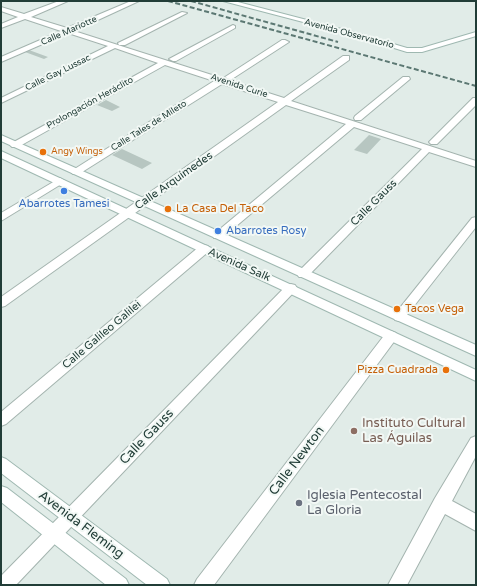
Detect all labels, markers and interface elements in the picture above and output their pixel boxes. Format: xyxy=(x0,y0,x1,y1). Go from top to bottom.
street label: Calle Mariotte xyxy=(39,14,99,48)
street label: Avenida Observatorio xyxy=(303,17,395,51)
street label: Calle Gay Lussac xyxy=(24,53,92,93)
street label: Avenida Curie xyxy=(209,72,269,100)
street label: Prolongación Heráclito xyxy=(45,75,135,131)
street label: Calle Tales de Mileto xyxy=(109,98,189,154)
marker: Angy Wings xyxy=(38,147,48,157)
place label: Angy Wings xyxy=(51,147,103,157)
street label: Calle Arquímedes xyxy=(133,149,215,213)
street label: Calle Gauss xyxy=(348,177,400,229)
marker: Abarrotes Tamesi xyxy=(59,186,69,196)
place label: Abarrotes Tamesi xyxy=(18,197,110,211)
place label: La Casa Del Taco xyxy=(176,202,264,216)
marker: La Casa Del Taco xyxy=(163,204,173,214)
place label: Abarrotes Rosy xyxy=(226,224,306,238)
marker: Abarrotes Rosy xyxy=(213,226,223,236)
street label: Avenida Salk xyxy=(206,245,272,285)
street label: Calle Galileo Galilei xyxy=(60,298,144,372)
place label: Tacos Vega xyxy=(405,302,464,316)
marker: Tacos Vega xyxy=(392,304,402,314)
place label: Pizza Cuadrada xyxy=(357,363,438,377)
marker: Pizza Cuadrada xyxy=(441,365,451,375)
street label: Calle Gauss xyxy=(117,406,177,468)
place label: Instituto Cultural Las Águilas xyxy=(362,416,465,447)
street label: Calle Newton xyxy=(266,423,328,499)
marker: Instituto Cultural Las Águilas xyxy=(349,426,359,436)
street label: Avenida Fleming xyxy=(35,488,127,562)
place label: Iglesia Pentecostal La Gloria xyxy=(307,488,422,519)
marker: Iglesia Pentecostal La Gloria xyxy=(294,498,304,508)

